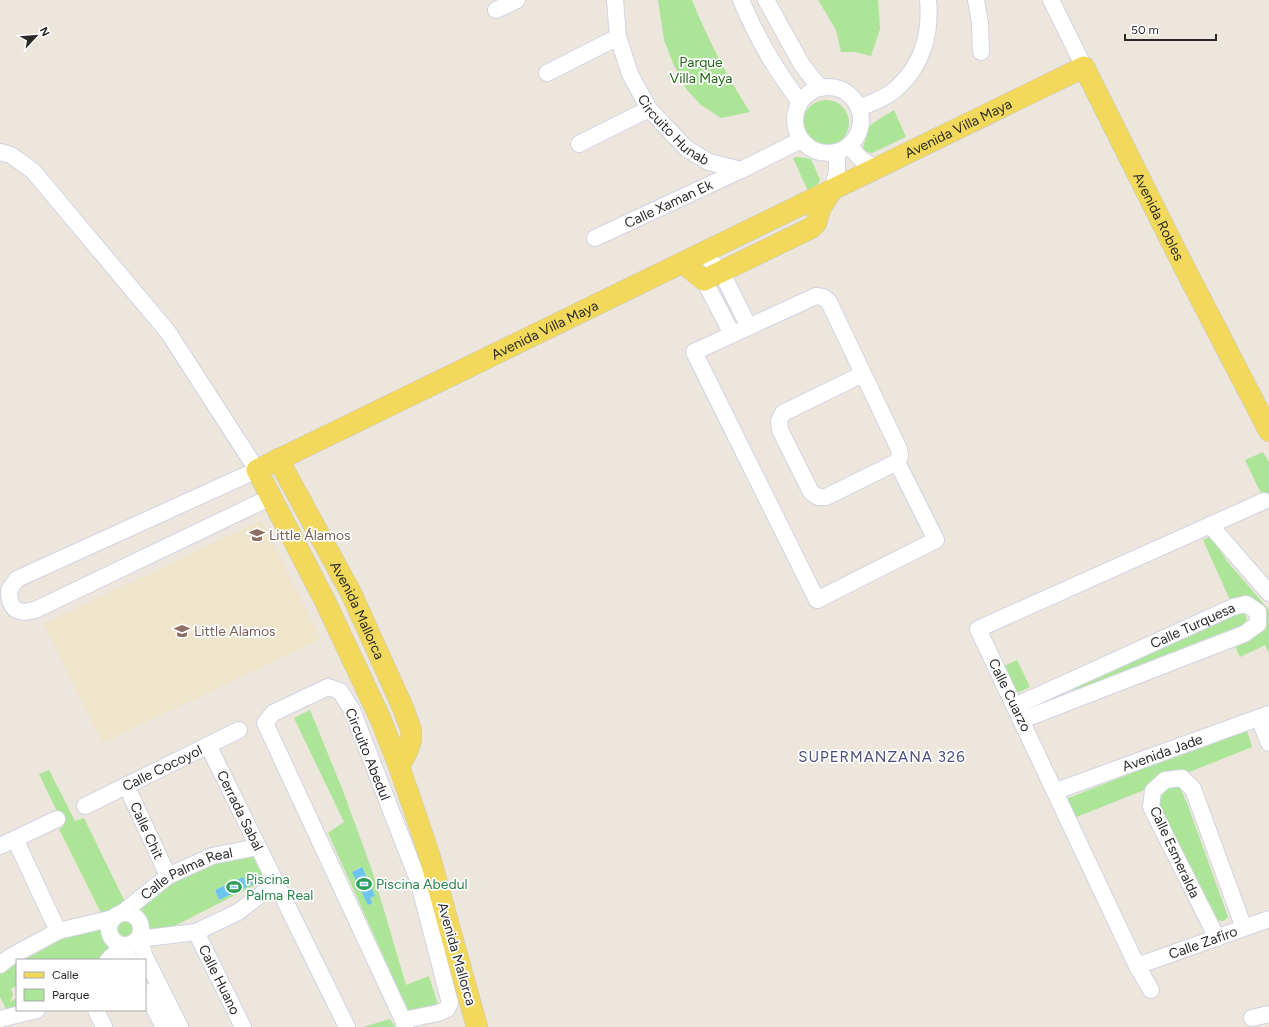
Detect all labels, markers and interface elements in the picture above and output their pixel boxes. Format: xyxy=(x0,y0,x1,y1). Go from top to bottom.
north arrow xyxy=(16,16,56,56)
scale bar xyxy=(1125,16,1216,42)
text: 50 m xyxy=(1131,23,1159,37)
text: N xyxy=(37,25,52,39)
park label: Parque Villa Maya xyxy=(670,54,732,87)
street label: Circuito Hunab xyxy=(634,92,712,169)
street label: Avenida Villa Maya xyxy=(902,96,1015,162)
street label: Avenida Robles xyxy=(1129,170,1187,264)
street label: Calle Xaman Ek xyxy=(622,176,716,232)
street label: Avenida Villa Maya xyxy=(489,297,601,364)
school or university icon: Little Álamos xyxy=(248,526,266,544)
place label: Little Álamos xyxy=(269,527,351,544)
street label: Avenida Mallorca xyxy=(326,558,388,662)
street label: Calle Turquesa xyxy=(1148,599,1238,652)
school or university icon: Little Alamos xyxy=(173,622,191,640)
place label: Little Alamos xyxy=(194,623,276,640)
street label: Calle Cuarzo xyxy=(985,656,1035,735)
street label: Circuito Abedul xyxy=(341,706,394,803)
street label: Avenida Jade xyxy=(1120,731,1205,775)
street label: Calle Cocoyol xyxy=(120,742,205,795)
district label: SUPERMANZANA 326 xyxy=(798,748,966,766)
street label: Cerrada Sabal xyxy=(213,768,267,854)
street label: Calle Chit xyxy=(126,799,167,862)
street label: Calle Esmeralda xyxy=(1146,804,1203,901)
street label: Calle Palma Real xyxy=(137,844,234,904)
place label: Piscina Palma Real xyxy=(246,871,313,904)
sports icon: Piscina Abedul xyxy=(355,875,373,893)
place label: Piscina Abedul xyxy=(376,876,468,893)
sports icon: Piscina Palma Real xyxy=(225,878,243,896)
street label: Avenida Mallorca xyxy=(434,901,479,1008)
street label: Calle Zafiro xyxy=(1166,923,1240,963)
street label: Calle Huano xyxy=(195,942,244,1018)
legend xyxy=(16,959,146,1011)
text: Calle xyxy=(52,968,79,982)
text: Parque xyxy=(52,988,90,1002)

